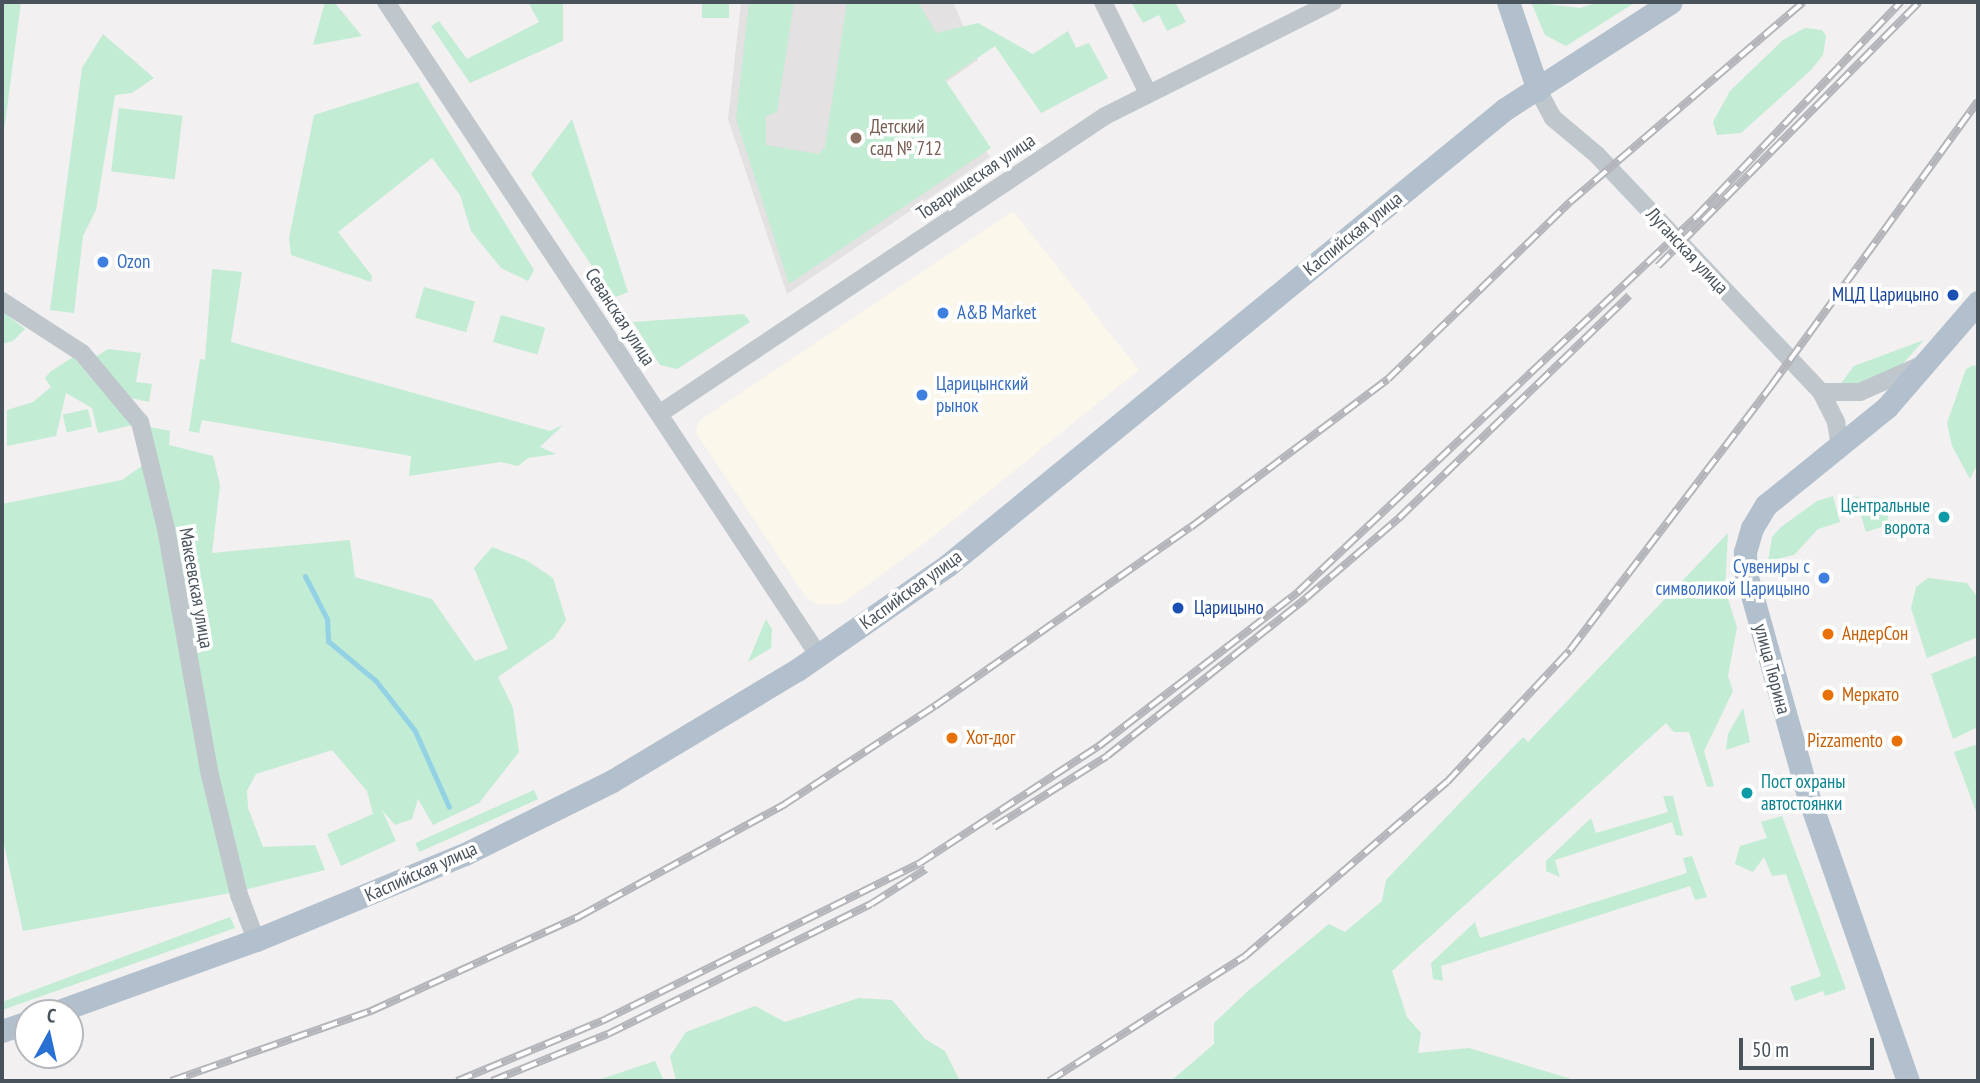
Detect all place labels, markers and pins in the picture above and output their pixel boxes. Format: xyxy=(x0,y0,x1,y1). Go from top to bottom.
place label: Детский сад № 712 xyxy=(870,116,942,160)
marker: Детский сад № 712 xyxy=(848,130,864,146)
place label: Ozon xyxy=(117,251,150,273)
marker: Ozon xyxy=(95,254,111,270)
place label: МЦД Царицыно xyxy=(1832,284,1939,306)
marker: МЦД Царицыно xyxy=(1945,287,1961,303)
place label: A&B Market xyxy=(957,302,1037,324)
marker: A&B Market xyxy=(935,305,951,321)
place label: Царицынский рынок xyxy=(936,373,1028,417)
marker: Царицынский рынок xyxy=(914,387,930,403)
place label: Центральные ворота xyxy=(1841,495,1930,539)
marker: Центральные ворота xyxy=(1936,509,1952,525)
place label: Сувениры с символикой Царицыно xyxy=(1656,556,1810,600)
marker: Сувениры с символикой Царицыно xyxy=(1816,570,1832,586)
place label: Царицыно xyxy=(1194,597,1264,619)
marker: Царицыно xyxy=(1168,598,1188,618)
place label: АндерСон xyxy=(1842,623,1908,645)
marker: АндерСон xyxy=(1820,626,1836,642)
place label: Меркато xyxy=(1842,684,1899,706)
marker: Меркато xyxy=(1820,687,1836,703)
place label: Хот-дог xyxy=(966,727,1015,749)
marker: Хот-дог xyxy=(944,730,960,746)
place label: Pizzamento xyxy=(1807,730,1883,752)
marker: Pizzamento xyxy=(1889,733,1905,749)
place label: Пост охраны автостоянки xyxy=(1761,771,1846,815)
marker: Пост охраны автостоянки xyxy=(1739,785,1755,801)

